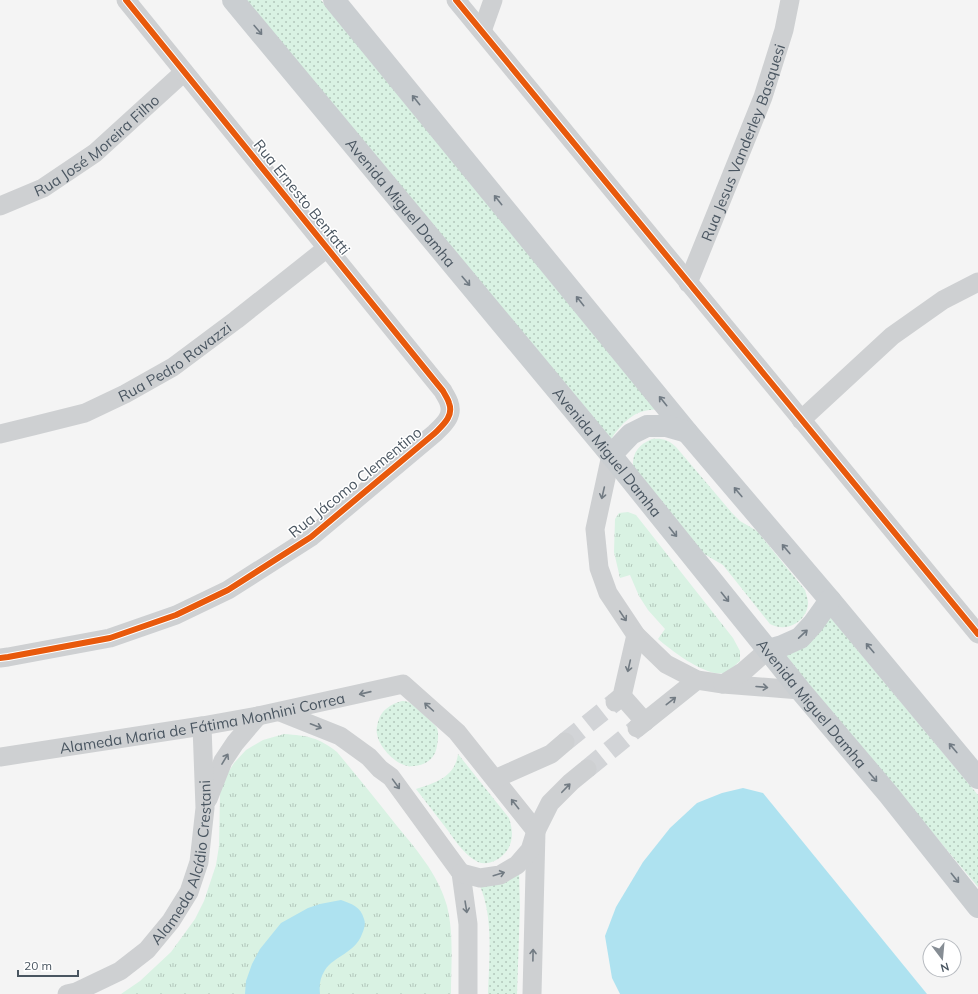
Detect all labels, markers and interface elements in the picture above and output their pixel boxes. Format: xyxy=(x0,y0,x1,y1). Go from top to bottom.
one-way arrow xyxy=(253,25,262,35)
street label: Rua Jesus Vanderley Basquesi xyxy=(696,41,789,244)
street label: Rua José Moreira Filho xyxy=(31,90,163,200)
one-way arrow xyxy=(411,94,420,105)
street label: Avenida Miguel Damha xyxy=(342,134,460,271)
street label: Rua Ernesto Benfatti xyxy=(250,135,354,259)
one-way arrow xyxy=(494,195,502,206)
one-way arrow xyxy=(462,275,471,286)
one-way arrow xyxy=(576,295,585,306)
street label: Rua Pedro Ravazzi xyxy=(115,318,235,405)
street label: Avenida Miguel Damha xyxy=(549,383,666,521)
one-way arrow xyxy=(658,396,667,407)
street label: Rua Jácomo Clementino xyxy=(285,422,425,542)
one-way arrow xyxy=(733,486,742,497)
one-way arrow xyxy=(598,487,606,500)
one-way arrow xyxy=(669,527,678,538)
one-way arrow xyxy=(782,544,791,554)
one-way arrow xyxy=(721,591,730,602)
one-way arrow xyxy=(619,610,627,621)
one-way arrow xyxy=(798,629,808,639)
street label: Avenida Miguel Damha xyxy=(753,635,871,772)
one-way arrow xyxy=(866,643,874,654)
one-way arrow xyxy=(625,659,633,672)
one-way arrow xyxy=(755,683,768,690)
street label: Alameda Maria de Fátima Monhini Correa xyxy=(58,688,346,757)
one-way arrow xyxy=(359,689,372,697)
one-way arrow xyxy=(665,697,676,705)
one-way arrow xyxy=(424,702,434,712)
one-way arrow xyxy=(310,723,322,731)
one-way arrow xyxy=(949,743,958,754)
one-way arrow xyxy=(221,753,229,765)
one-way arrow xyxy=(869,771,878,782)
one-way arrow xyxy=(392,778,400,789)
street label: Alameda Alcídio Crestani xyxy=(146,780,215,948)
one-way arrow xyxy=(561,782,570,793)
one-way arrow xyxy=(511,799,519,810)
one-way arrow xyxy=(492,870,505,877)
one-way arrow xyxy=(950,872,959,883)
one-way arrow xyxy=(462,900,470,913)
north arrow xyxy=(922,938,962,978)
one-way arrow xyxy=(529,949,537,962)
scale bar xyxy=(18,952,78,978)
text: 20 m xyxy=(24,958,52,973)
text: N xyxy=(939,960,951,975)

